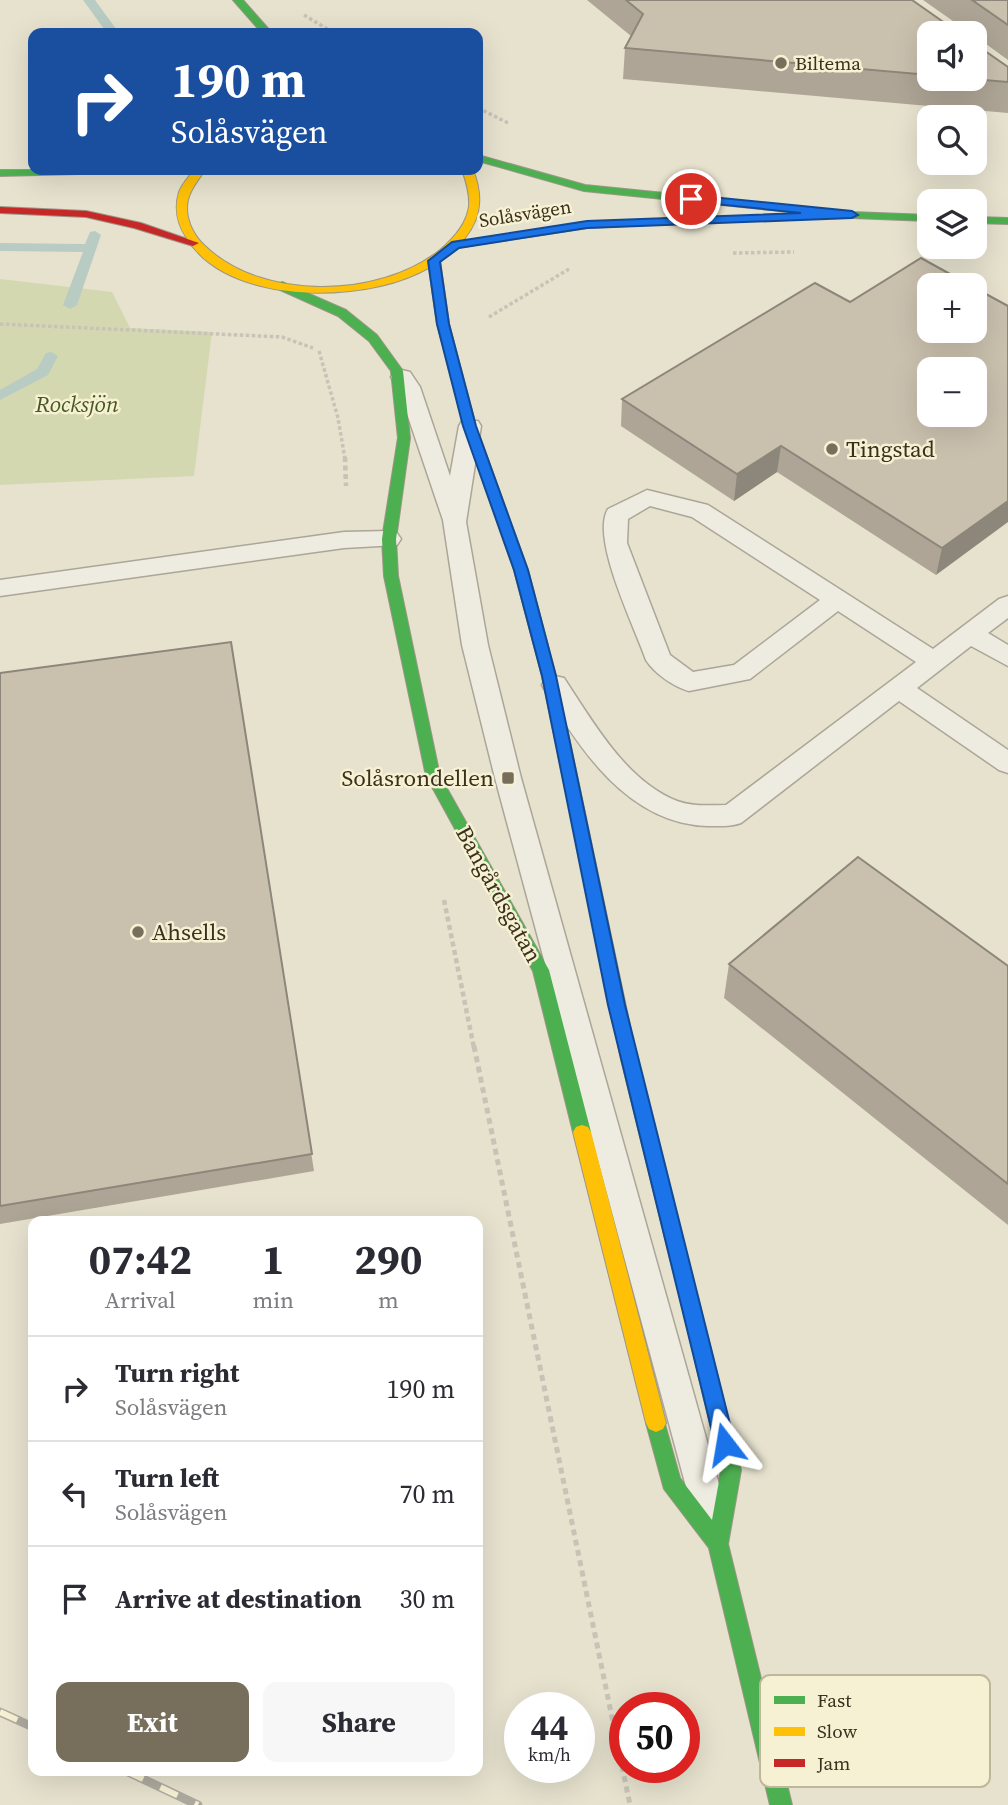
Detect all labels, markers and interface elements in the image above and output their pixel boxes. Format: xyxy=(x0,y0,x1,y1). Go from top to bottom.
map controls xyxy=(917,21,987,427)
button: sound xyxy=(917,21,987,91)
text: 190 m xyxy=(171,46,306,113)
place label: Biltema xyxy=(795,50,861,76)
marker: Biltema xyxy=(773,55,789,71)
icon: right xyxy=(56,56,147,147)
button: search xyxy=(917,105,987,175)
text: Solåsvägen xyxy=(171,110,328,154)
pin xyxy=(661,169,721,229)
icon: arrive xyxy=(672,180,710,218)
button: layers xyxy=(917,189,987,259)
street label: Solåsvägen xyxy=(477,193,573,233)
button: + xyxy=(917,273,987,343)
button: − xyxy=(917,357,987,427)
park label: Rocksjön xyxy=(34,388,119,420)
place label: Tingstad xyxy=(846,433,935,465)
marker: Tingstad xyxy=(824,441,840,457)
place label: Solåsrondellen xyxy=(342,762,494,794)
marker: Solåsrondellen xyxy=(500,770,516,786)
street label: Bangårdsgatan xyxy=(448,820,550,968)
place label: Ahsells xyxy=(152,916,226,948)
marker: Ahsells xyxy=(130,924,146,940)
text: 07:42 xyxy=(88,1230,192,1288)
text: 1 xyxy=(262,1230,285,1288)
text: 290 xyxy=(354,1230,423,1288)
text: Arrival xyxy=(105,1284,176,1316)
text: min xyxy=(252,1284,294,1316)
text: m xyxy=(378,1284,399,1316)
text: Turn right xyxy=(115,1355,239,1391)
icon: right xyxy=(56,1370,94,1408)
text: 190 m xyxy=(387,1371,455,1407)
text: Solåsvägen xyxy=(115,1391,228,1423)
position arrow xyxy=(688,1407,762,1481)
text: Turn left xyxy=(115,1460,219,1496)
icon: left xyxy=(56,1475,94,1513)
text: 70 m xyxy=(400,1476,455,1512)
text: Solåsvägen xyxy=(115,1496,228,1528)
icon: arrive xyxy=(56,1580,94,1618)
text: Arrive at destination xyxy=(115,1581,362,1617)
text: 30 m xyxy=(400,1581,455,1617)
legend xyxy=(760,1675,990,1787)
button: Exit xyxy=(56,1682,249,1762)
button: Share xyxy=(263,1682,455,1762)
text: Fast xyxy=(817,1687,852,1713)
speed limit sign: 50 xyxy=(609,1692,700,1783)
text: 44 xyxy=(531,1704,568,1752)
text: Slow xyxy=(817,1718,858,1744)
text: km/h xyxy=(528,1742,571,1767)
text: Jam xyxy=(816,1750,850,1776)

